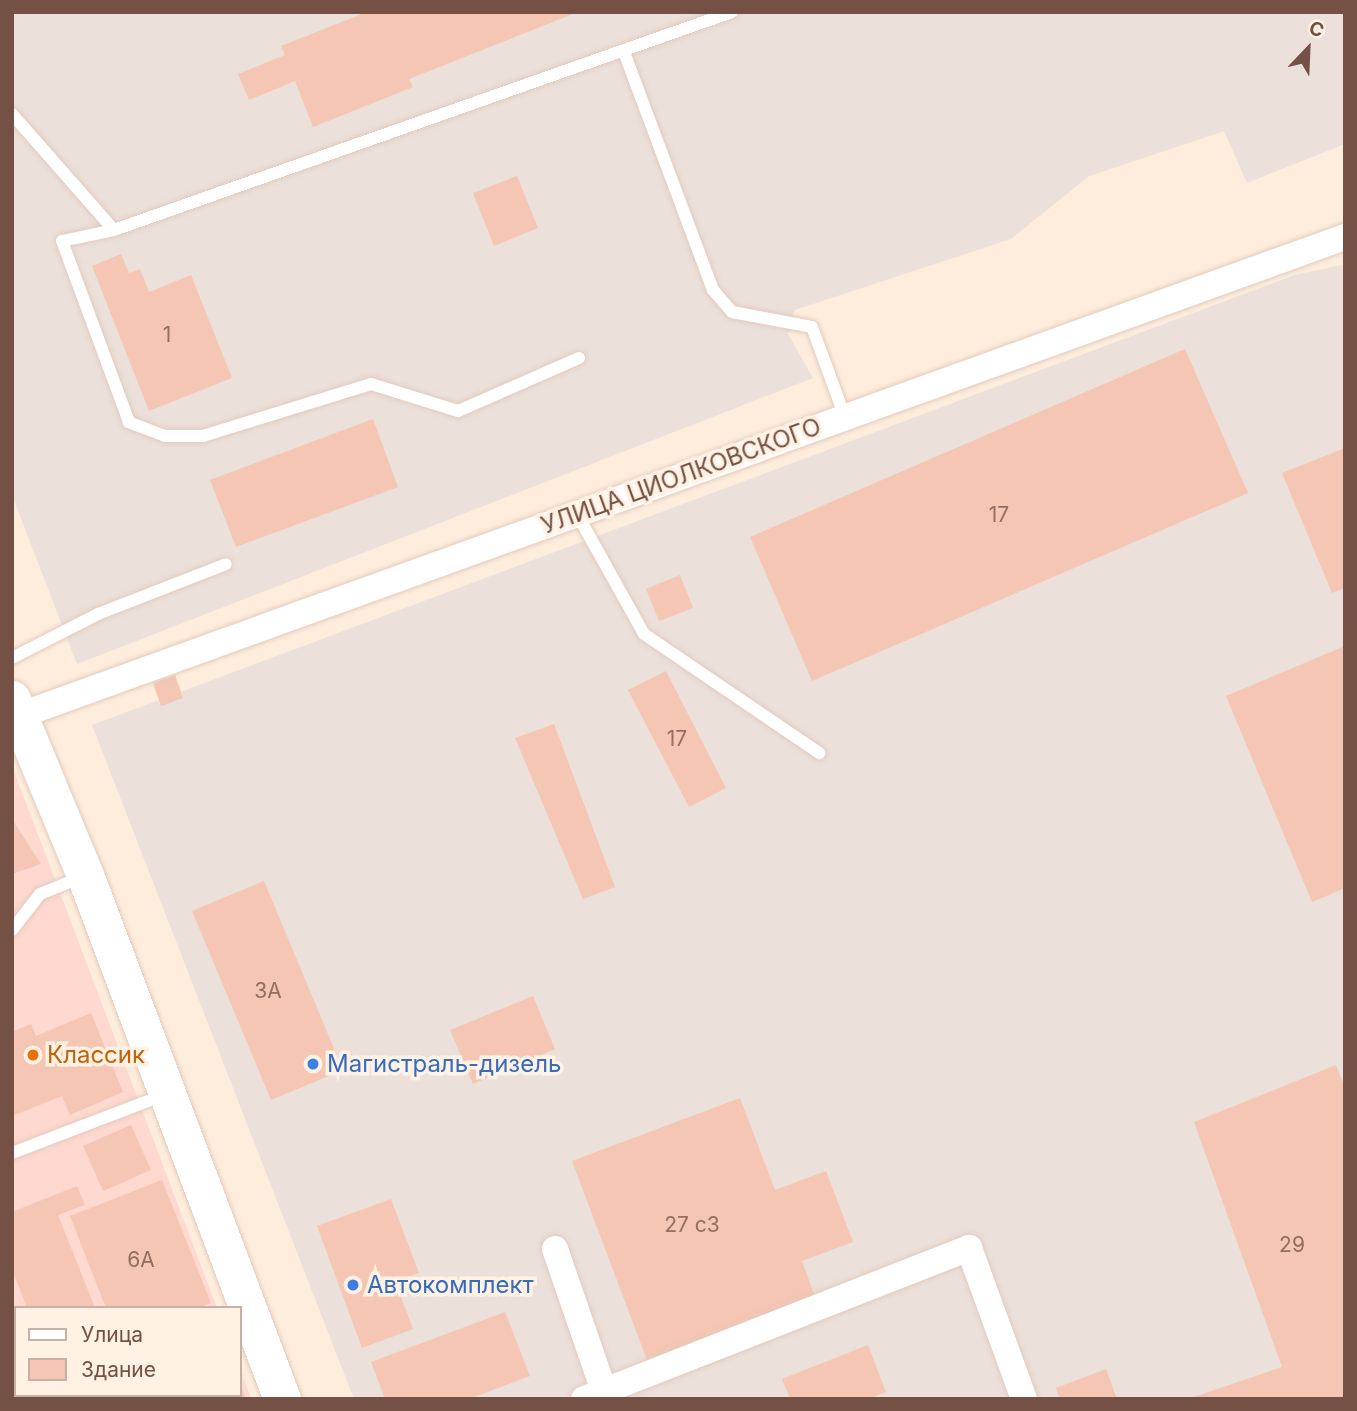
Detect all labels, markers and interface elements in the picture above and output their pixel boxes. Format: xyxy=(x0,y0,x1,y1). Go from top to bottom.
north arrow xyxy=(1273,14,1343,84)
text: С xyxy=(1305,16,1327,43)
house number: 1 xyxy=(163,322,171,348)
street label: УЛИЦА ЦИОЛКОВСКОГО xyxy=(537,412,825,540)
house number: 17 xyxy=(989,502,1009,528)
house number: 17 xyxy=(667,726,687,752)
house number: 3А xyxy=(254,978,282,1004)
place label: Классик xyxy=(47,1041,145,1069)
marker: Классик xyxy=(25,1047,41,1063)
place label: Магистраль-дизель xyxy=(327,1050,561,1078)
marker: Магистраль-дизель xyxy=(305,1056,321,1072)
house number: 27 с3 xyxy=(664,1212,720,1238)
house number: 29 xyxy=(1279,1232,1305,1258)
house number: 6А xyxy=(127,1247,155,1273)
place label: Автокомплект xyxy=(367,1271,534,1299)
marker: Автокомплект xyxy=(345,1277,361,1293)
legend xyxy=(14,1306,242,1397)
text: Улица xyxy=(81,1322,143,1347)
text: Здание xyxy=(81,1357,156,1382)

